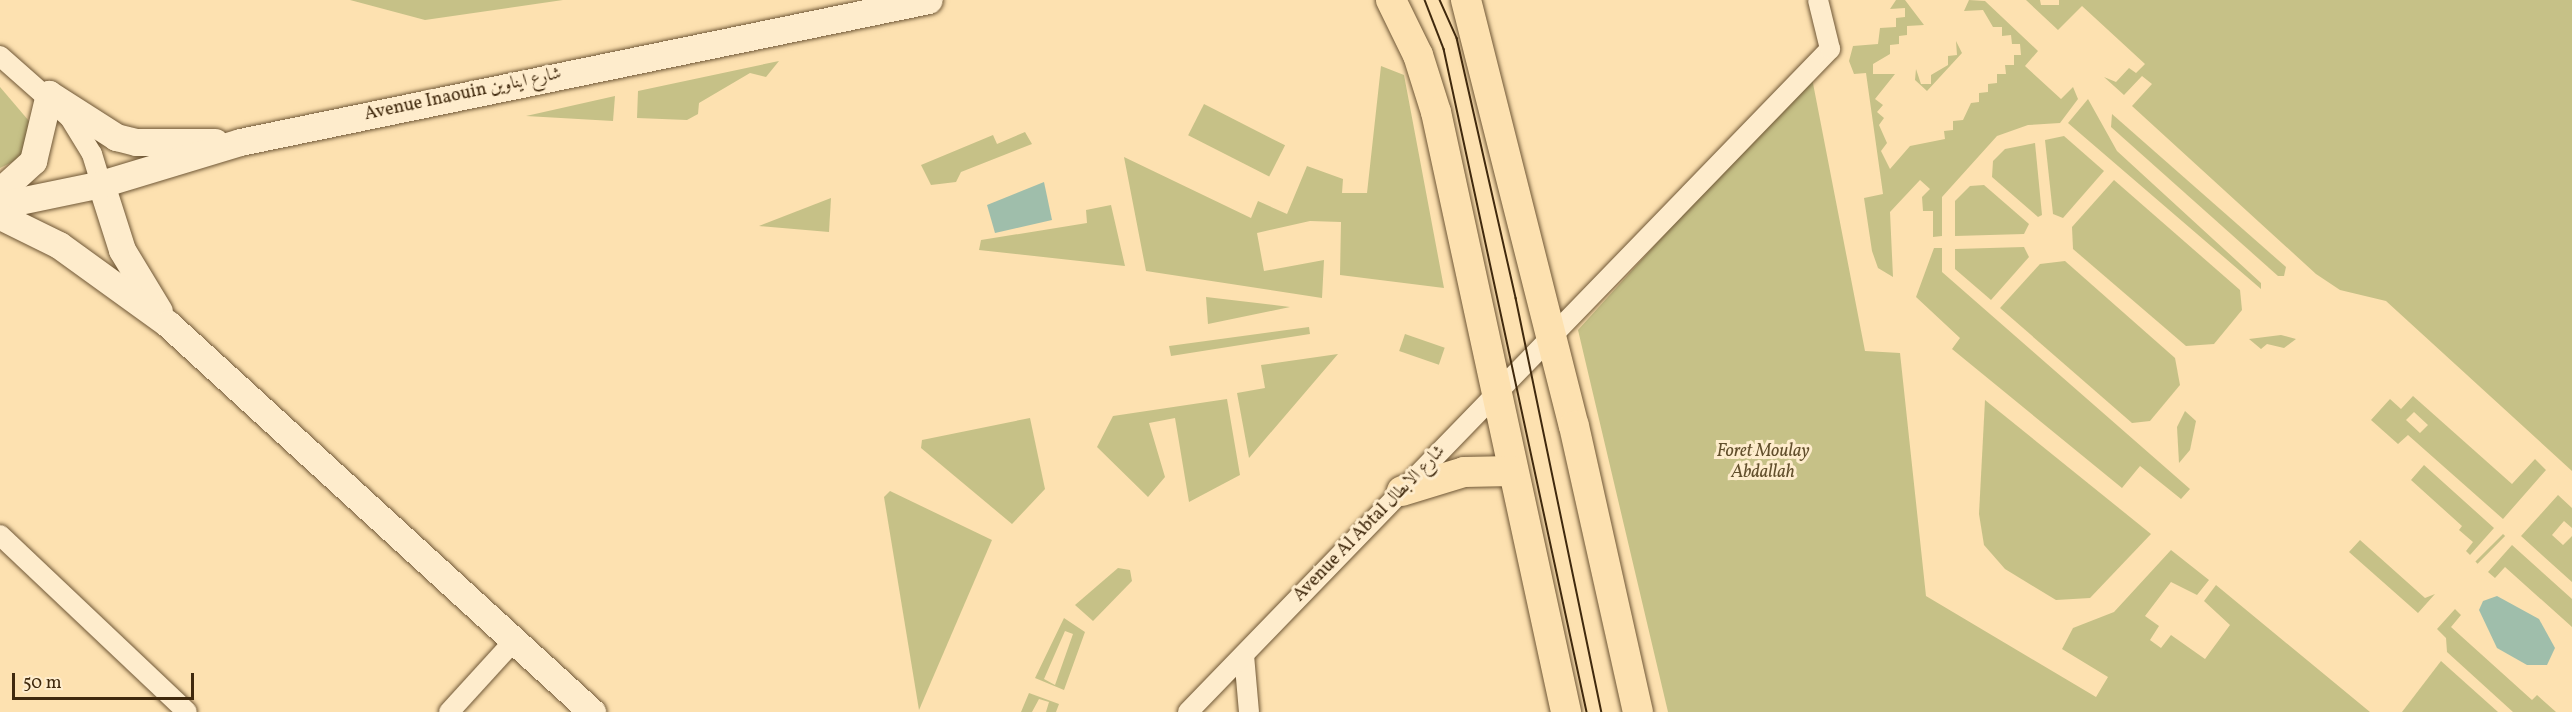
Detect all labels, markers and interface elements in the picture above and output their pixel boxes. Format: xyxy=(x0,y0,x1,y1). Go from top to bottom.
street label: Avenue Inaouin شارع ايناوين xyxy=(363,64,563,126)
street label: Avenue Al Abtal شارع الابطال xyxy=(1289,441,1451,607)
park label: Foret Moulay Abdallah xyxy=(1716,442,1810,484)
scale bar xyxy=(15,661,196,699)
text: 50 m xyxy=(23,671,62,696)

